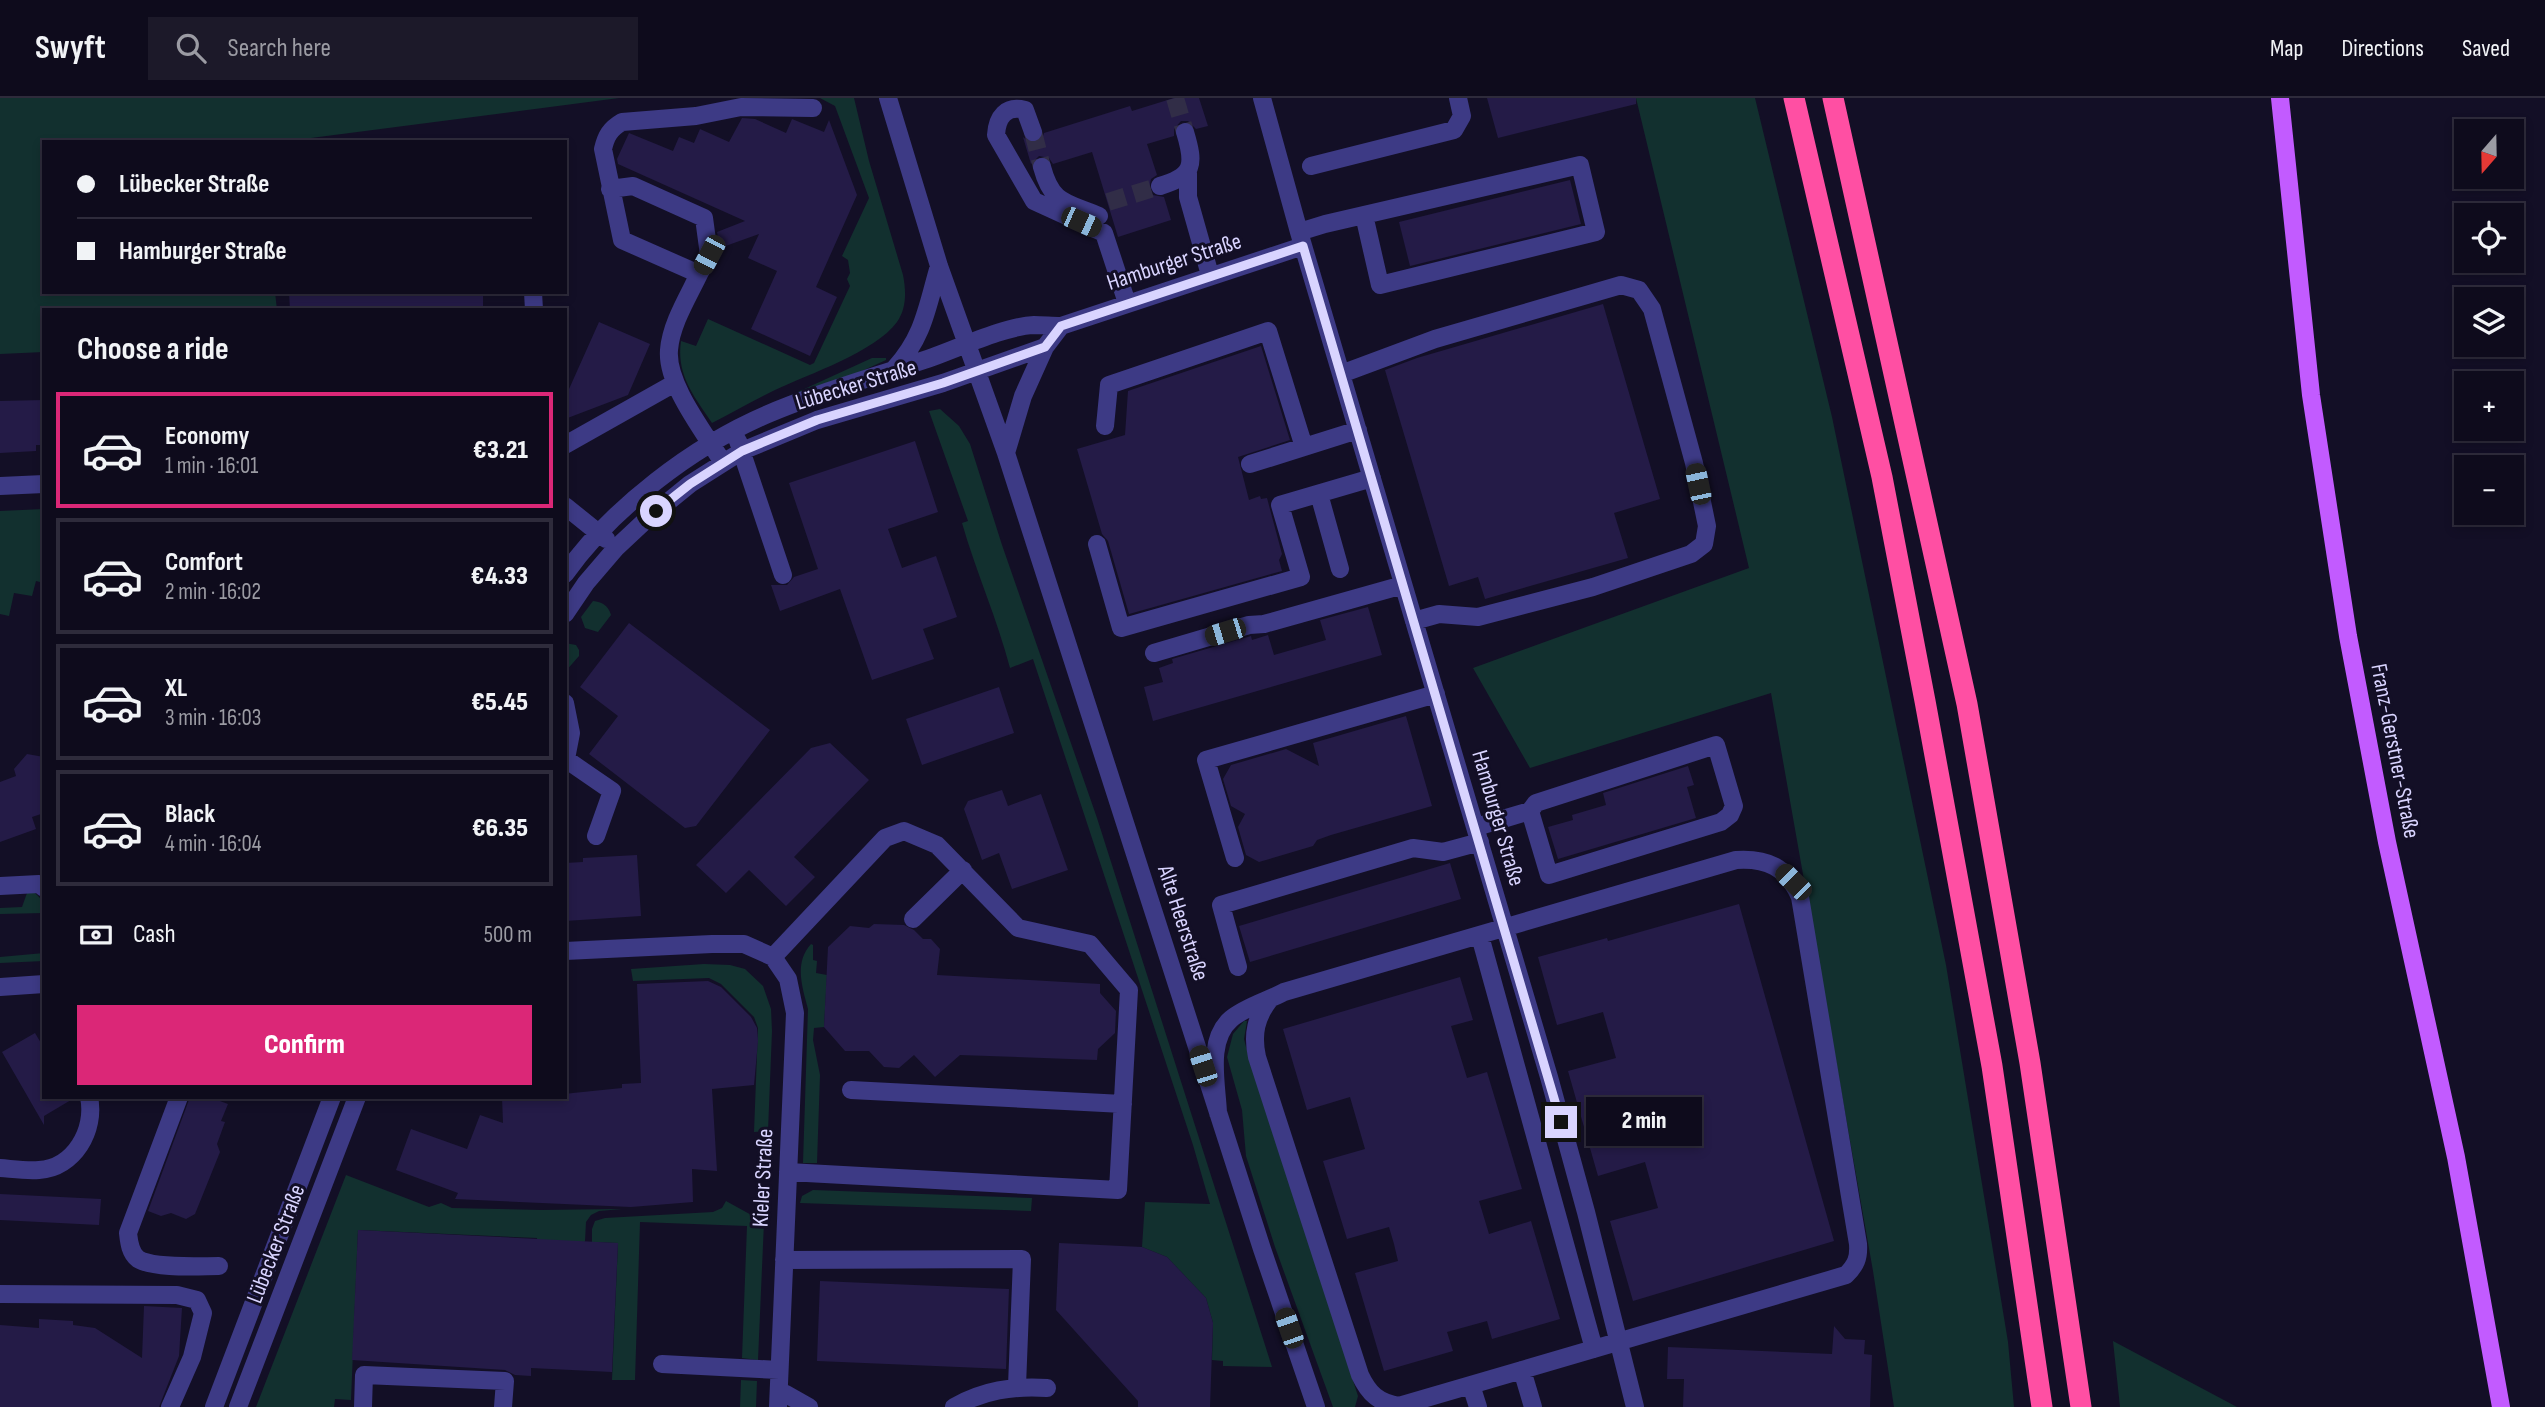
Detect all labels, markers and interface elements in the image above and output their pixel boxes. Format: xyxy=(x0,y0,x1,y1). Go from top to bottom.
search box xyxy=(148,17,638,80)
text: Swyft xyxy=(35,28,106,68)
icon: search xyxy=(172,29,210,67)
text: Search here xyxy=(228,33,331,64)
text: Map xyxy=(2270,34,2303,63)
text: Directions xyxy=(2341,34,2424,63)
text: Saved xyxy=(2462,34,2510,63)
north arrow xyxy=(2454,119,2524,189)
map controls xyxy=(2454,119,2524,525)
text: Lübecker Straße xyxy=(119,169,269,200)
button: locate xyxy=(2454,203,2524,273)
car xyxy=(1058,204,1105,240)
street label: Hamburger Straße xyxy=(1103,227,1245,297)
car xyxy=(690,232,729,278)
text: Hamburger Straße xyxy=(119,236,287,267)
button: layers xyxy=(2454,287,2524,357)
text: Choose a ride xyxy=(77,330,229,369)
street label: Lübecker Straße xyxy=(792,353,920,417)
button: + xyxy=(2454,371,2524,441)
icon: car xyxy=(81,419,144,482)
text: Economy xyxy=(165,421,249,452)
text: €3.21 xyxy=(473,435,528,466)
text: 1 min · 16:01 xyxy=(165,452,258,480)
button: − xyxy=(2454,455,2524,525)
car xyxy=(1684,461,1713,507)
route start xyxy=(640,495,672,527)
icon: car xyxy=(81,545,144,608)
text: Comfort xyxy=(165,547,243,578)
text: €4.33 xyxy=(471,561,528,592)
text: 2 min · 16:02 xyxy=(165,578,261,606)
car xyxy=(1202,616,1249,648)
street label: Franz-Gerstner-Straße xyxy=(2364,661,2426,841)
icon: car xyxy=(81,671,144,734)
text: XL xyxy=(165,673,187,704)
text: €5.45 xyxy=(471,687,528,718)
text: 3 min · 16:03 xyxy=(165,704,261,732)
street label: Hamburger Straße xyxy=(1465,747,1531,889)
icon: car xyxy=(81,797,144,860)
text: Black xyxy=(165,799,215,830)
text: €6.35 xyxy=(472,813,528,844)
text: 4 min · 16:04 xyxy=(165,830,261,858)
car xyxy=(1771,860,1816,904)
street label: Alte Heerstraße xyxy=(1151,861,1215,984)
icon: cash xyxy=(77,916,115,954)
text: Cash xyxy=(133,919,176,950)
text: 500 m xyxy=(484,921,532,949)
button: Confirm xyxy=(77,1005,532,1085)
car xyxy=(1187,1043,1220,1089)
callout: 2 min xyxy=(1586,1098,1701,1146)
route end xyxy=(1545,1106,1577,1138)
text: 2 min xyxy=(1622,1107,1666,1135)
street label: Kieler Straße xyxy=(746,1128,780,1228)
street label: Lübecker Straße xyxy=(241,1181,311,1307)
car xyxy=(1273,1305,1306,1351)

